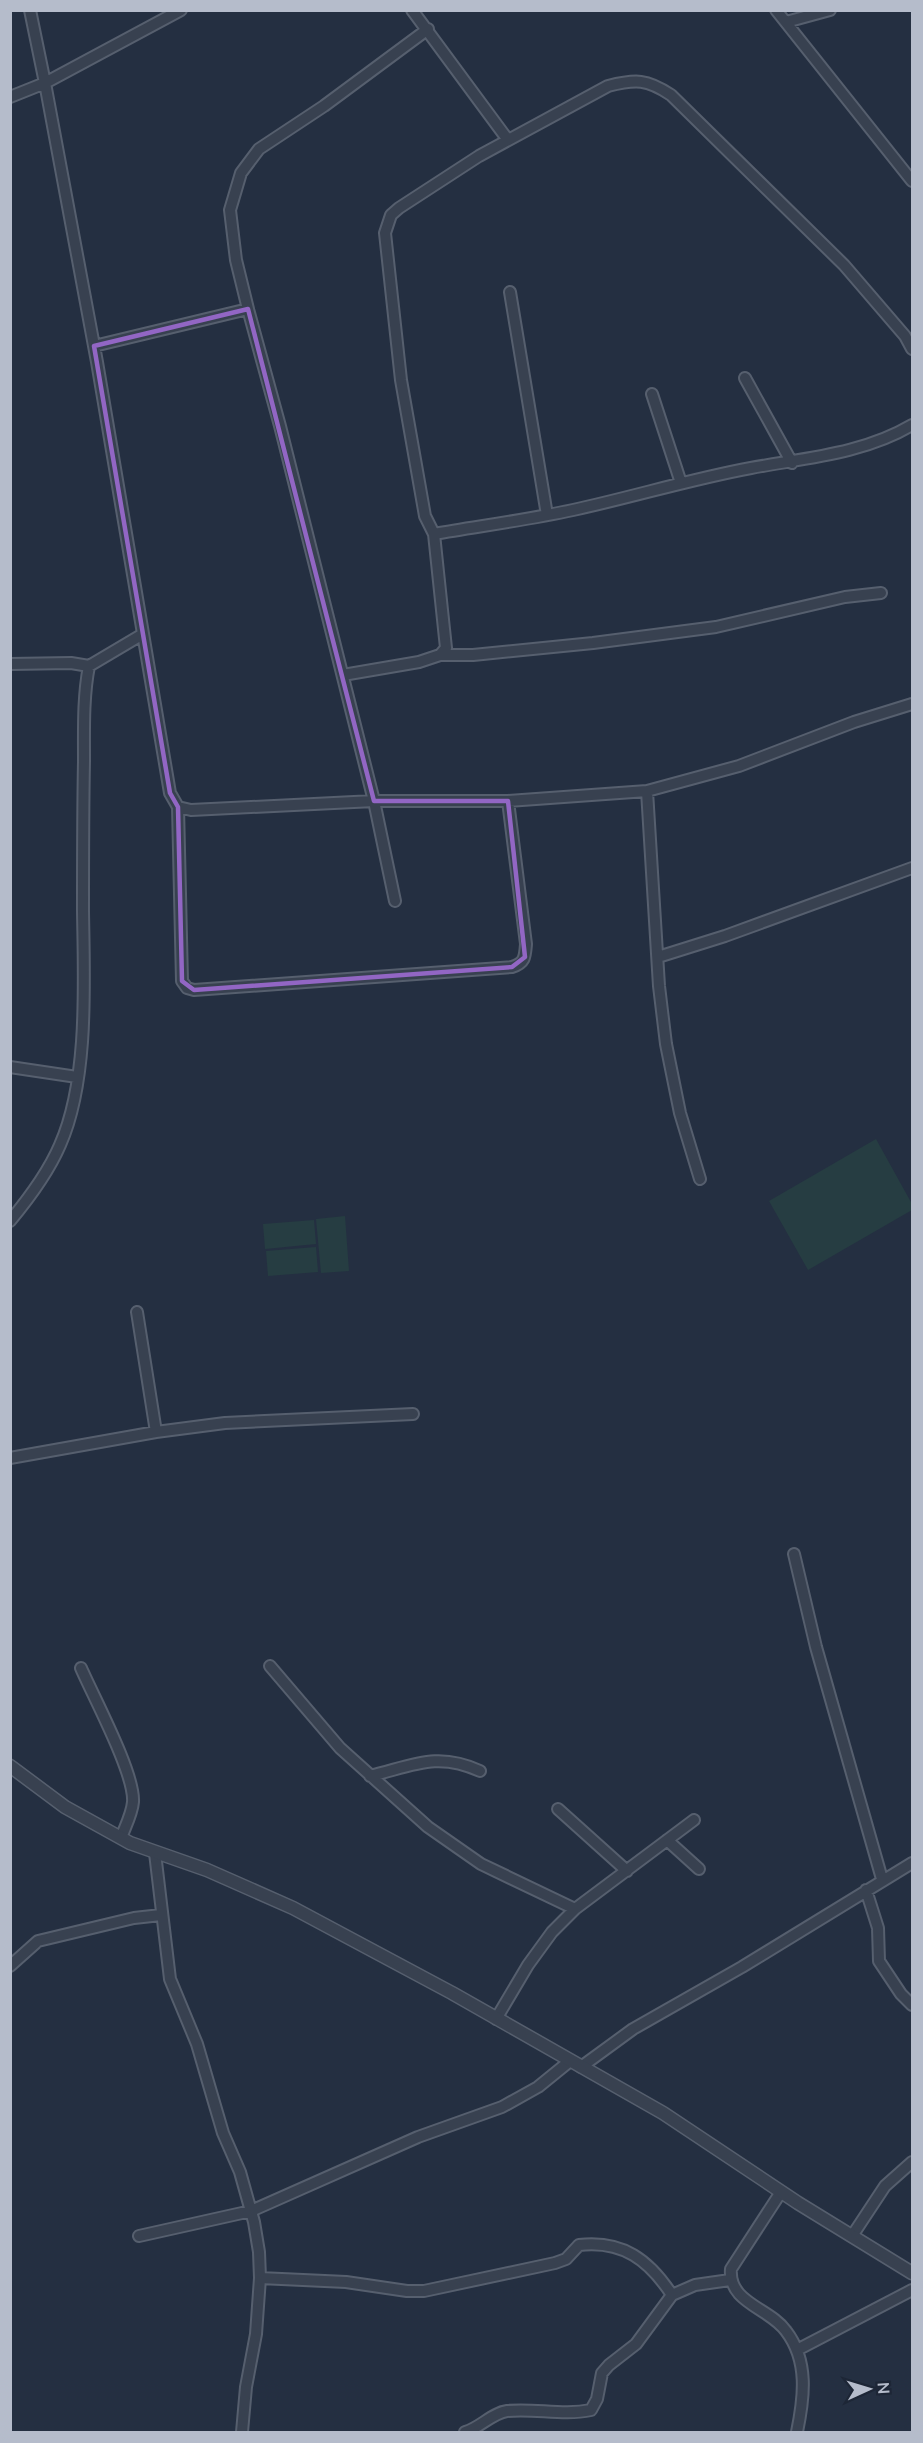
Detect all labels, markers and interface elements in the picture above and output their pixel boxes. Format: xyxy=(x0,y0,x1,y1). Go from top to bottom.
north arrow xyxy=(839,2359,899,2419)
text: N xyxy=(872,2381,894,2395)

